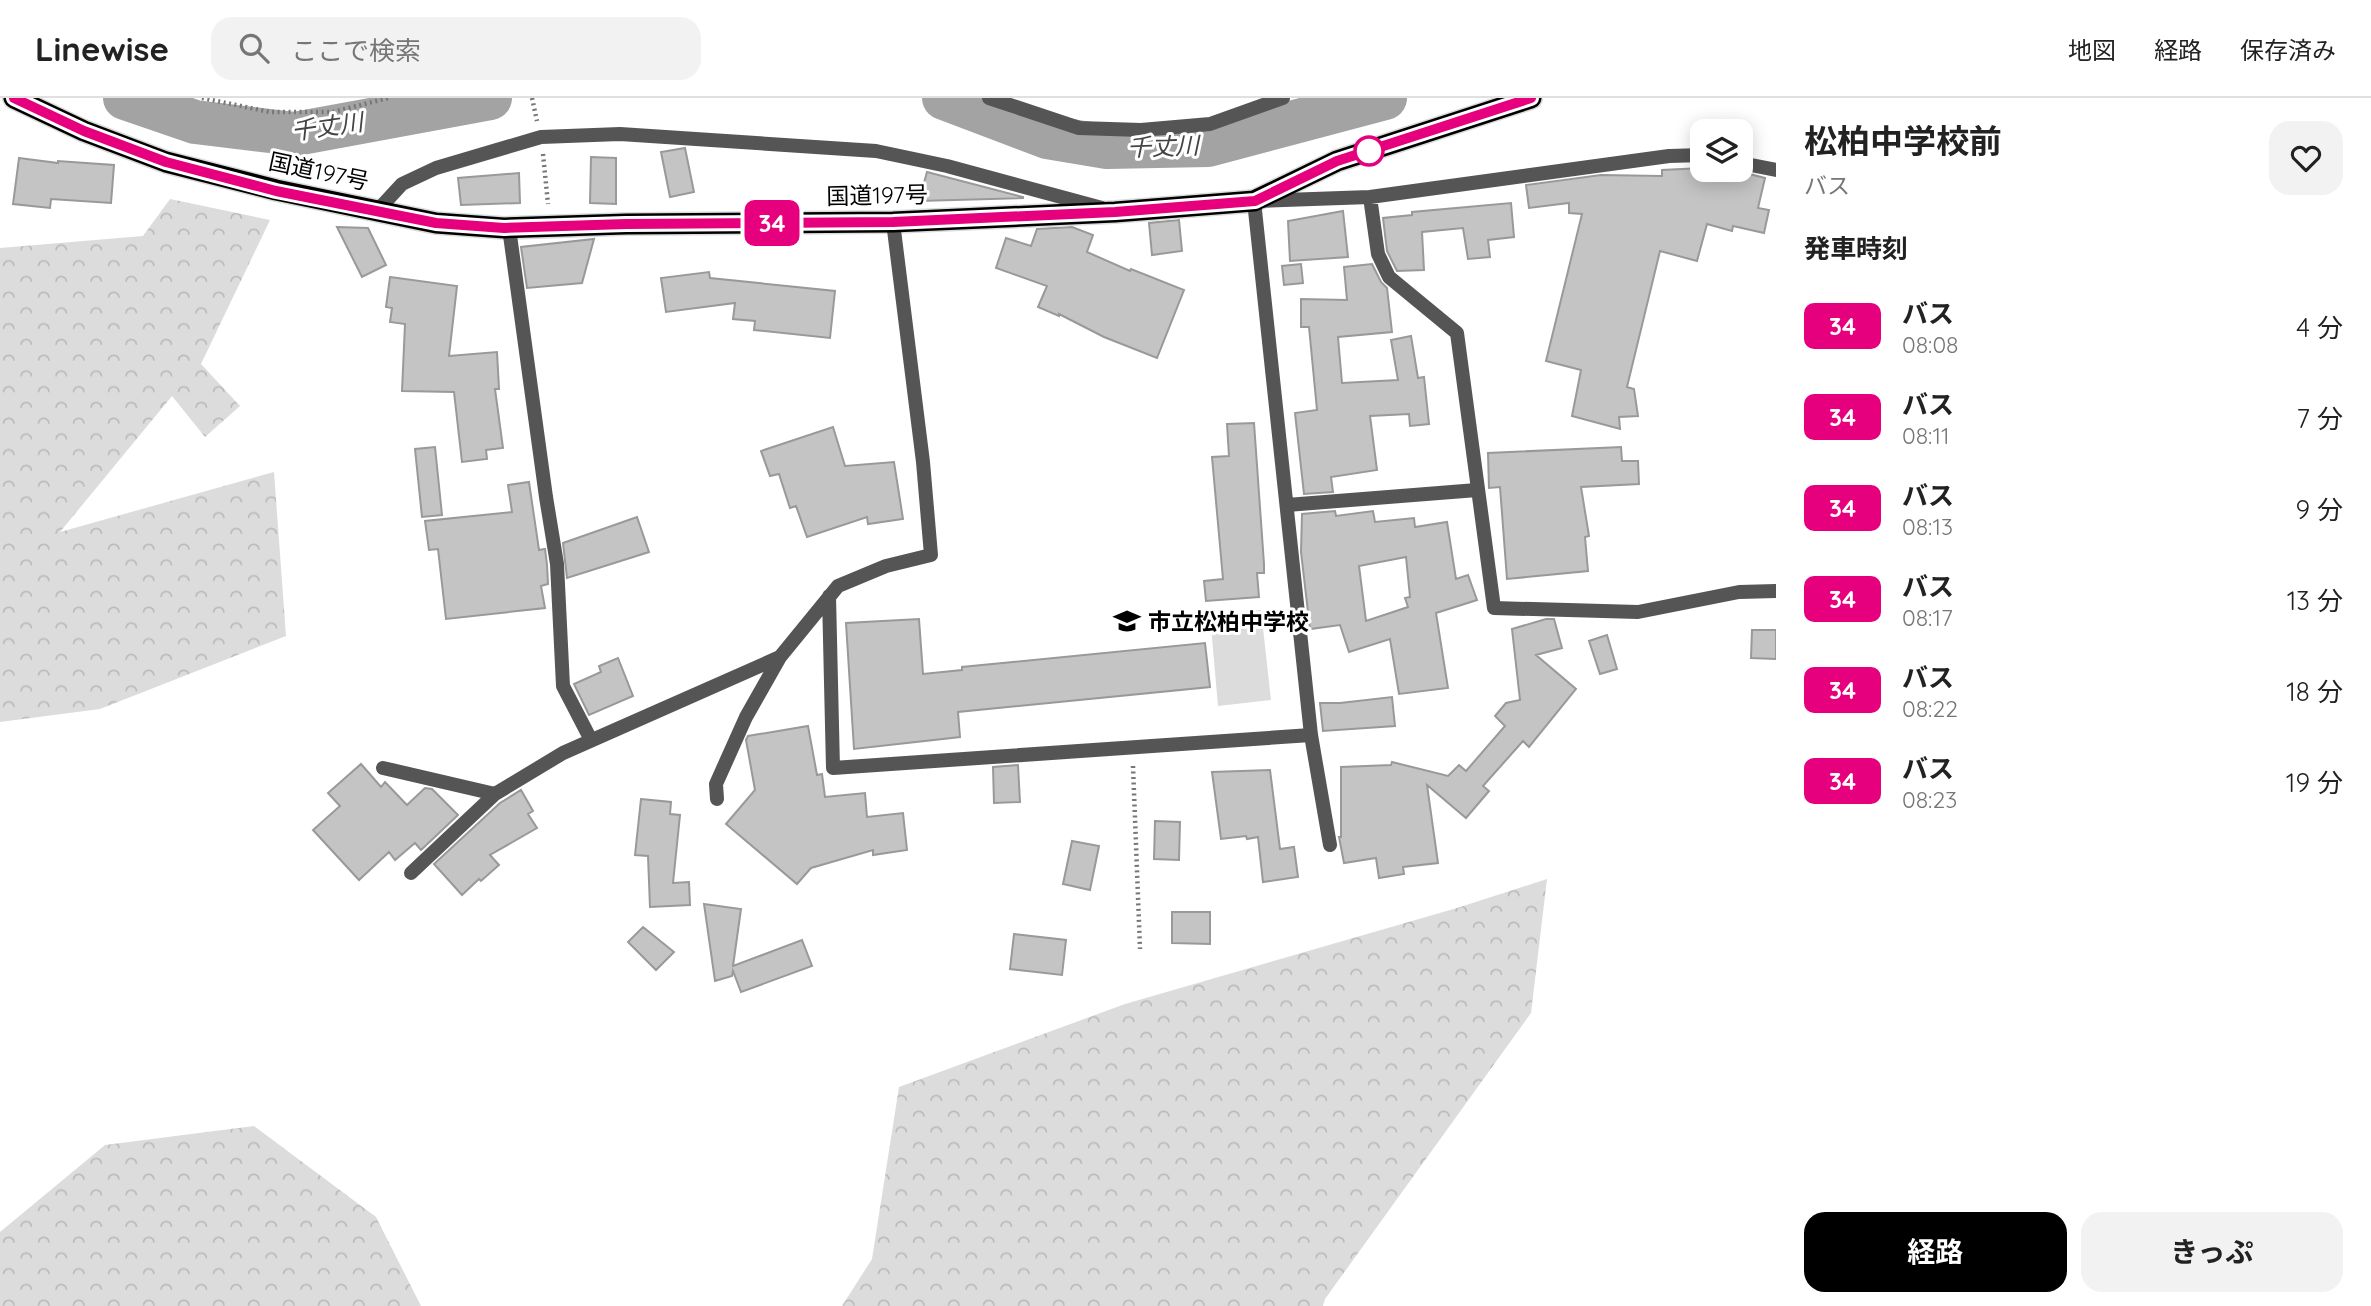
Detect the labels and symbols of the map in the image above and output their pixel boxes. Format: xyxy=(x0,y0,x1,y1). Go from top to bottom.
water label: 千丈川 xyxy=(289,106,368,146)
water label: 千丈川 xyxy=(1126,130,1202,162)
unlabelled marker xyxy=(1354,136,1384,166)
street label: 国道197号 xyxy=(266,146,372,196)
street label: 国道197号 xyxy=(826,180,928,210)
line badge: 34 xyxy=(740,200,804,246)
school or university icon: 市立松柏中学校 xyxy=(1112,606,1142,636)
place label: 市立松柏中学校 xyxy=(1148,607,1309,636)

